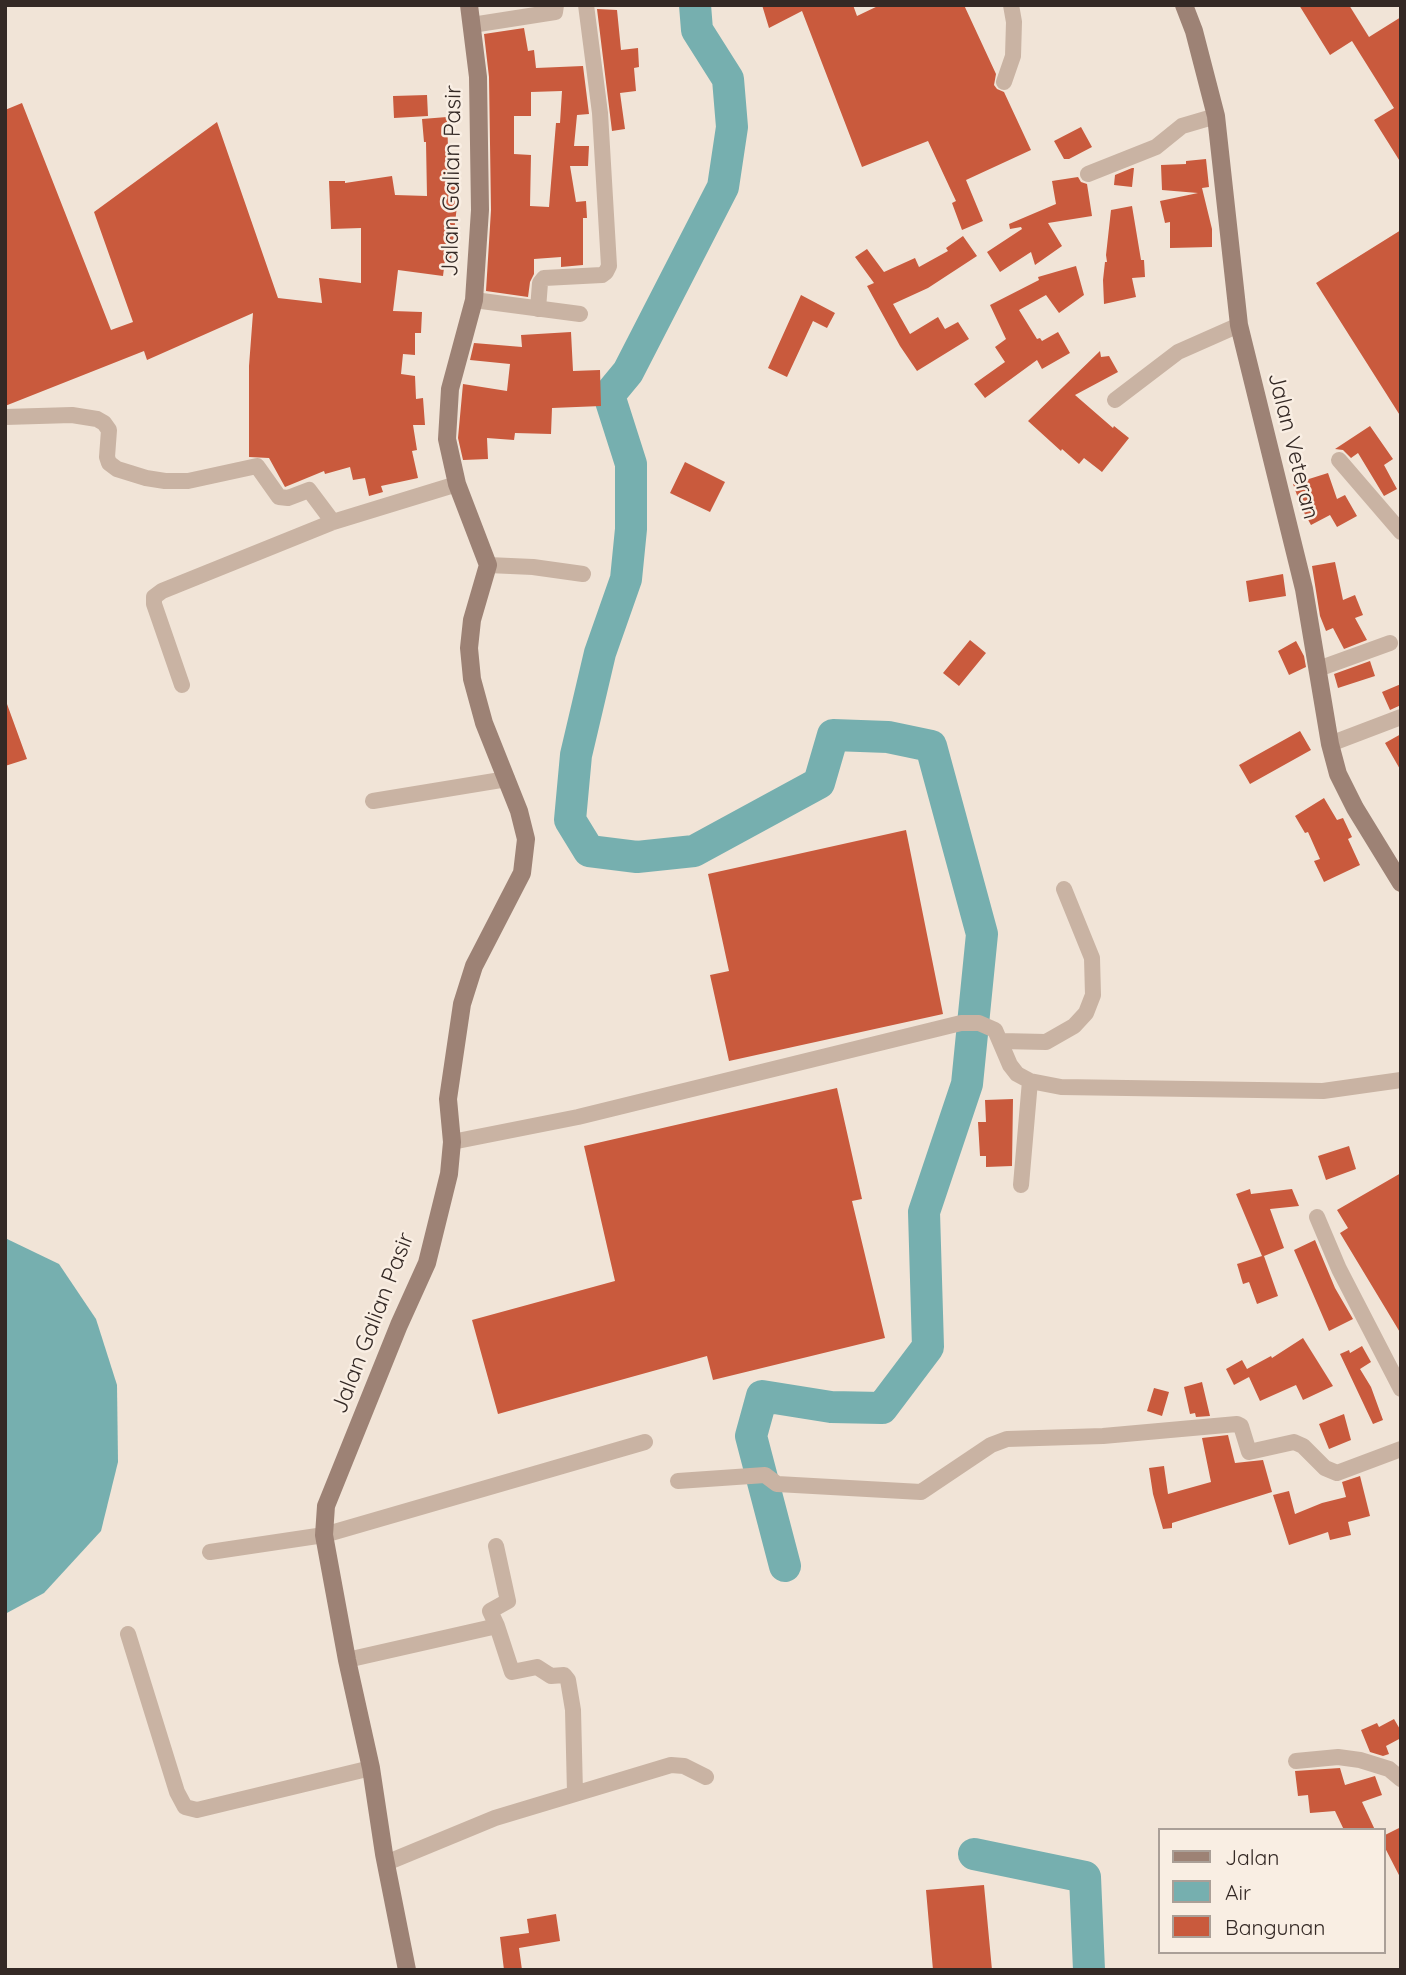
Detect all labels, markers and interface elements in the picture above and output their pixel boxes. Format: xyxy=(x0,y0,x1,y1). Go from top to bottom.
street label: Jalan Galian Pasir xyxy=(437,85,467,277)
street label: Jalan Veteran xyxy=(1261,370,1325,522)
street label: Jalan Galian Pasir xyxy=(326,1228,420,1418)
legend xyxy=(1158,1828,1385,1954)
text: Jalan xyxy=(1225,1844,1279,1870)
text: Air xyxy=(1225,1879,1251,1905)
text: Bangunan xyxy=(1225,1914,1325,1940)

